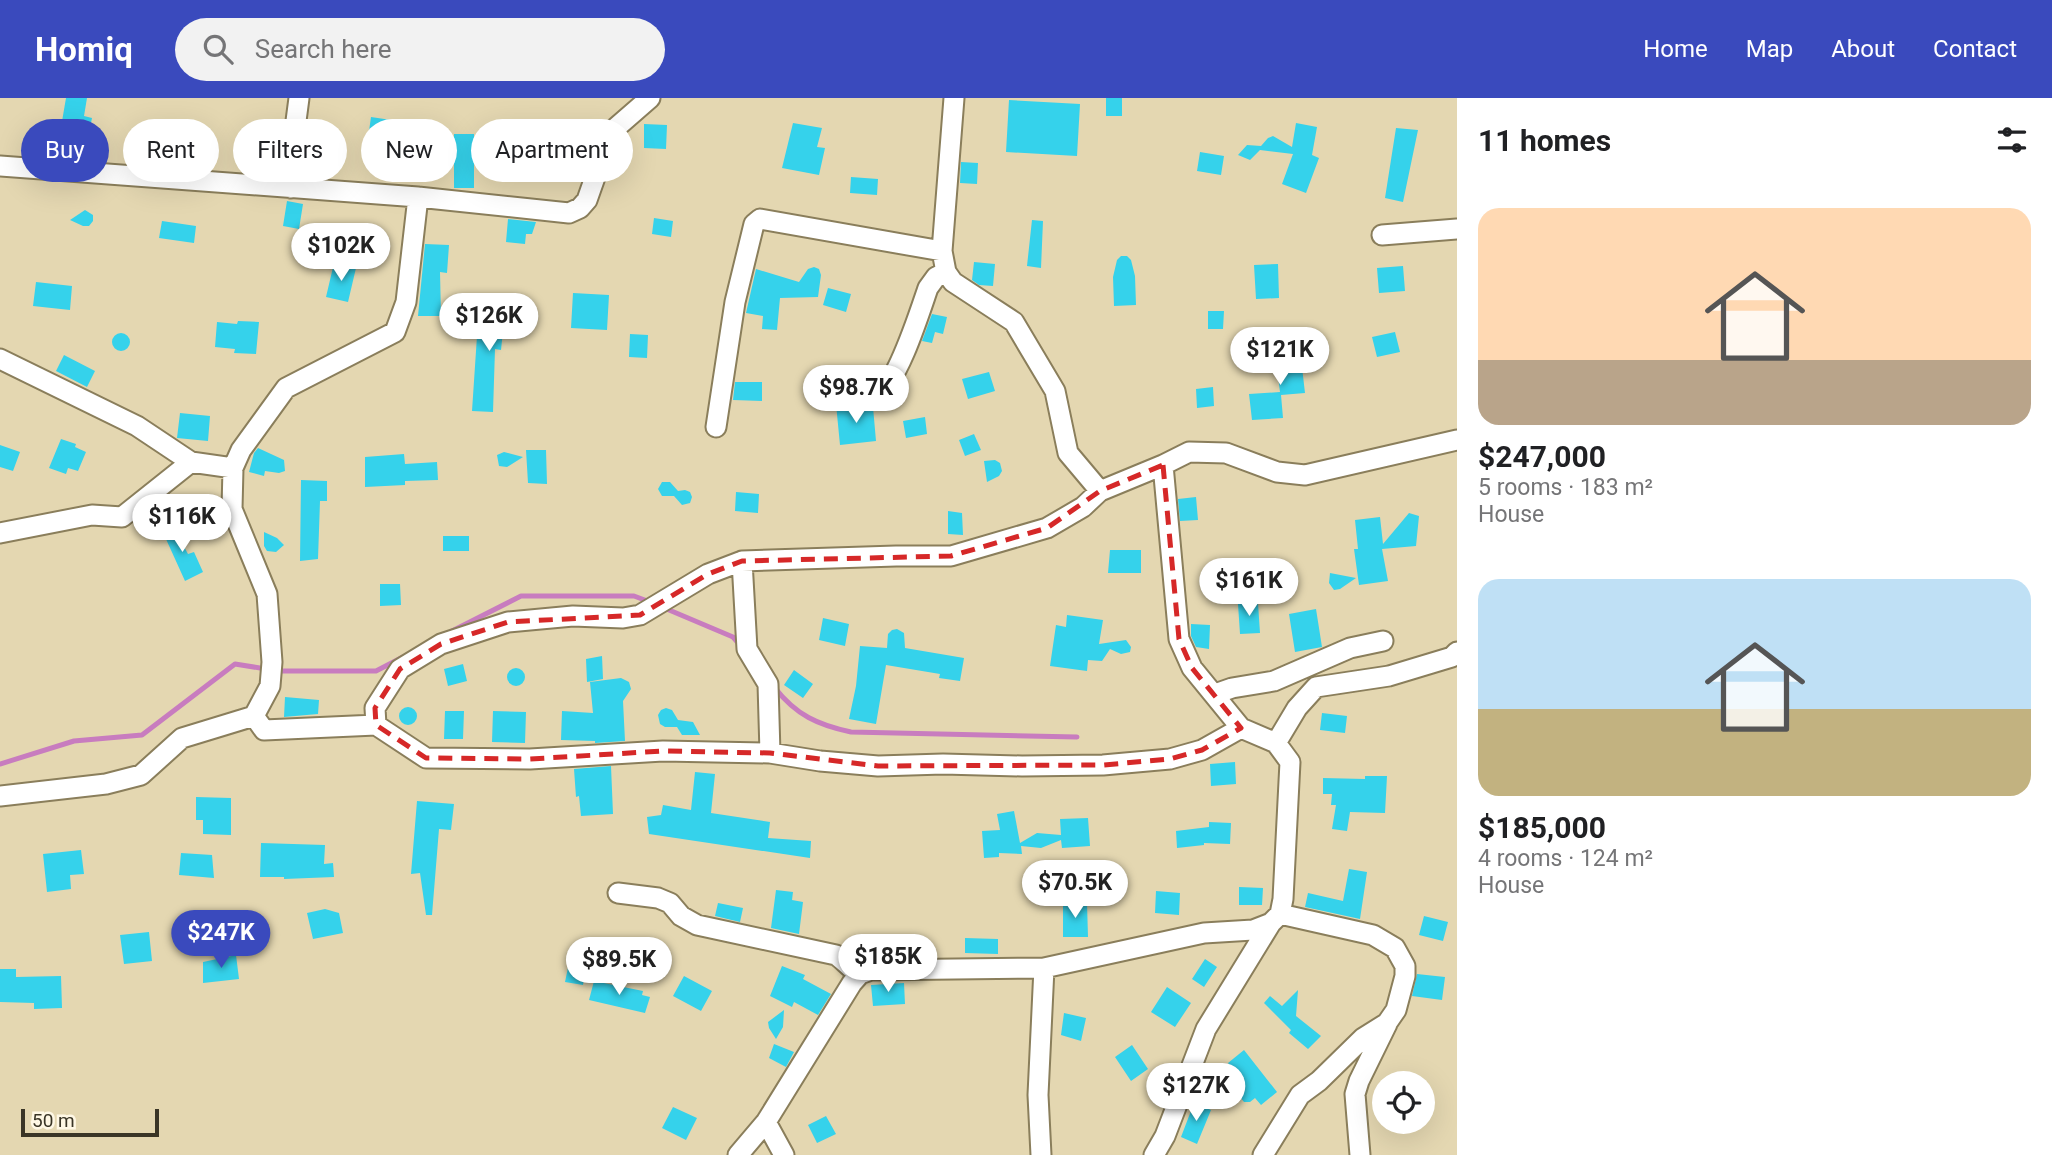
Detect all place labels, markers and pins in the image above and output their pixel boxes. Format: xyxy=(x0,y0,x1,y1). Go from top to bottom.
pin: $102K xyxy=(292,223,390,283)
pin: $126K xyxy=(440,294,538,353)
pin: $121K xyxy=(1231,328,1329,387)
pin: $98.7K xyxy=(799,366,913,425)
pin: $116K xyxy=(133,494,231,554)
pin: $161K xyxy=(1200,559,1298,618)
pin: $70.5K xyxy=(1018,860,1132,920)
pin: $247K xyxy=(172,910,270,970)
pin: $185K xyxy=(839,934,937,994)
pin: $89.5K xyxy=(562,937,676,997)
pin: $127K xyxy=(1147,1063,1245,1123)

